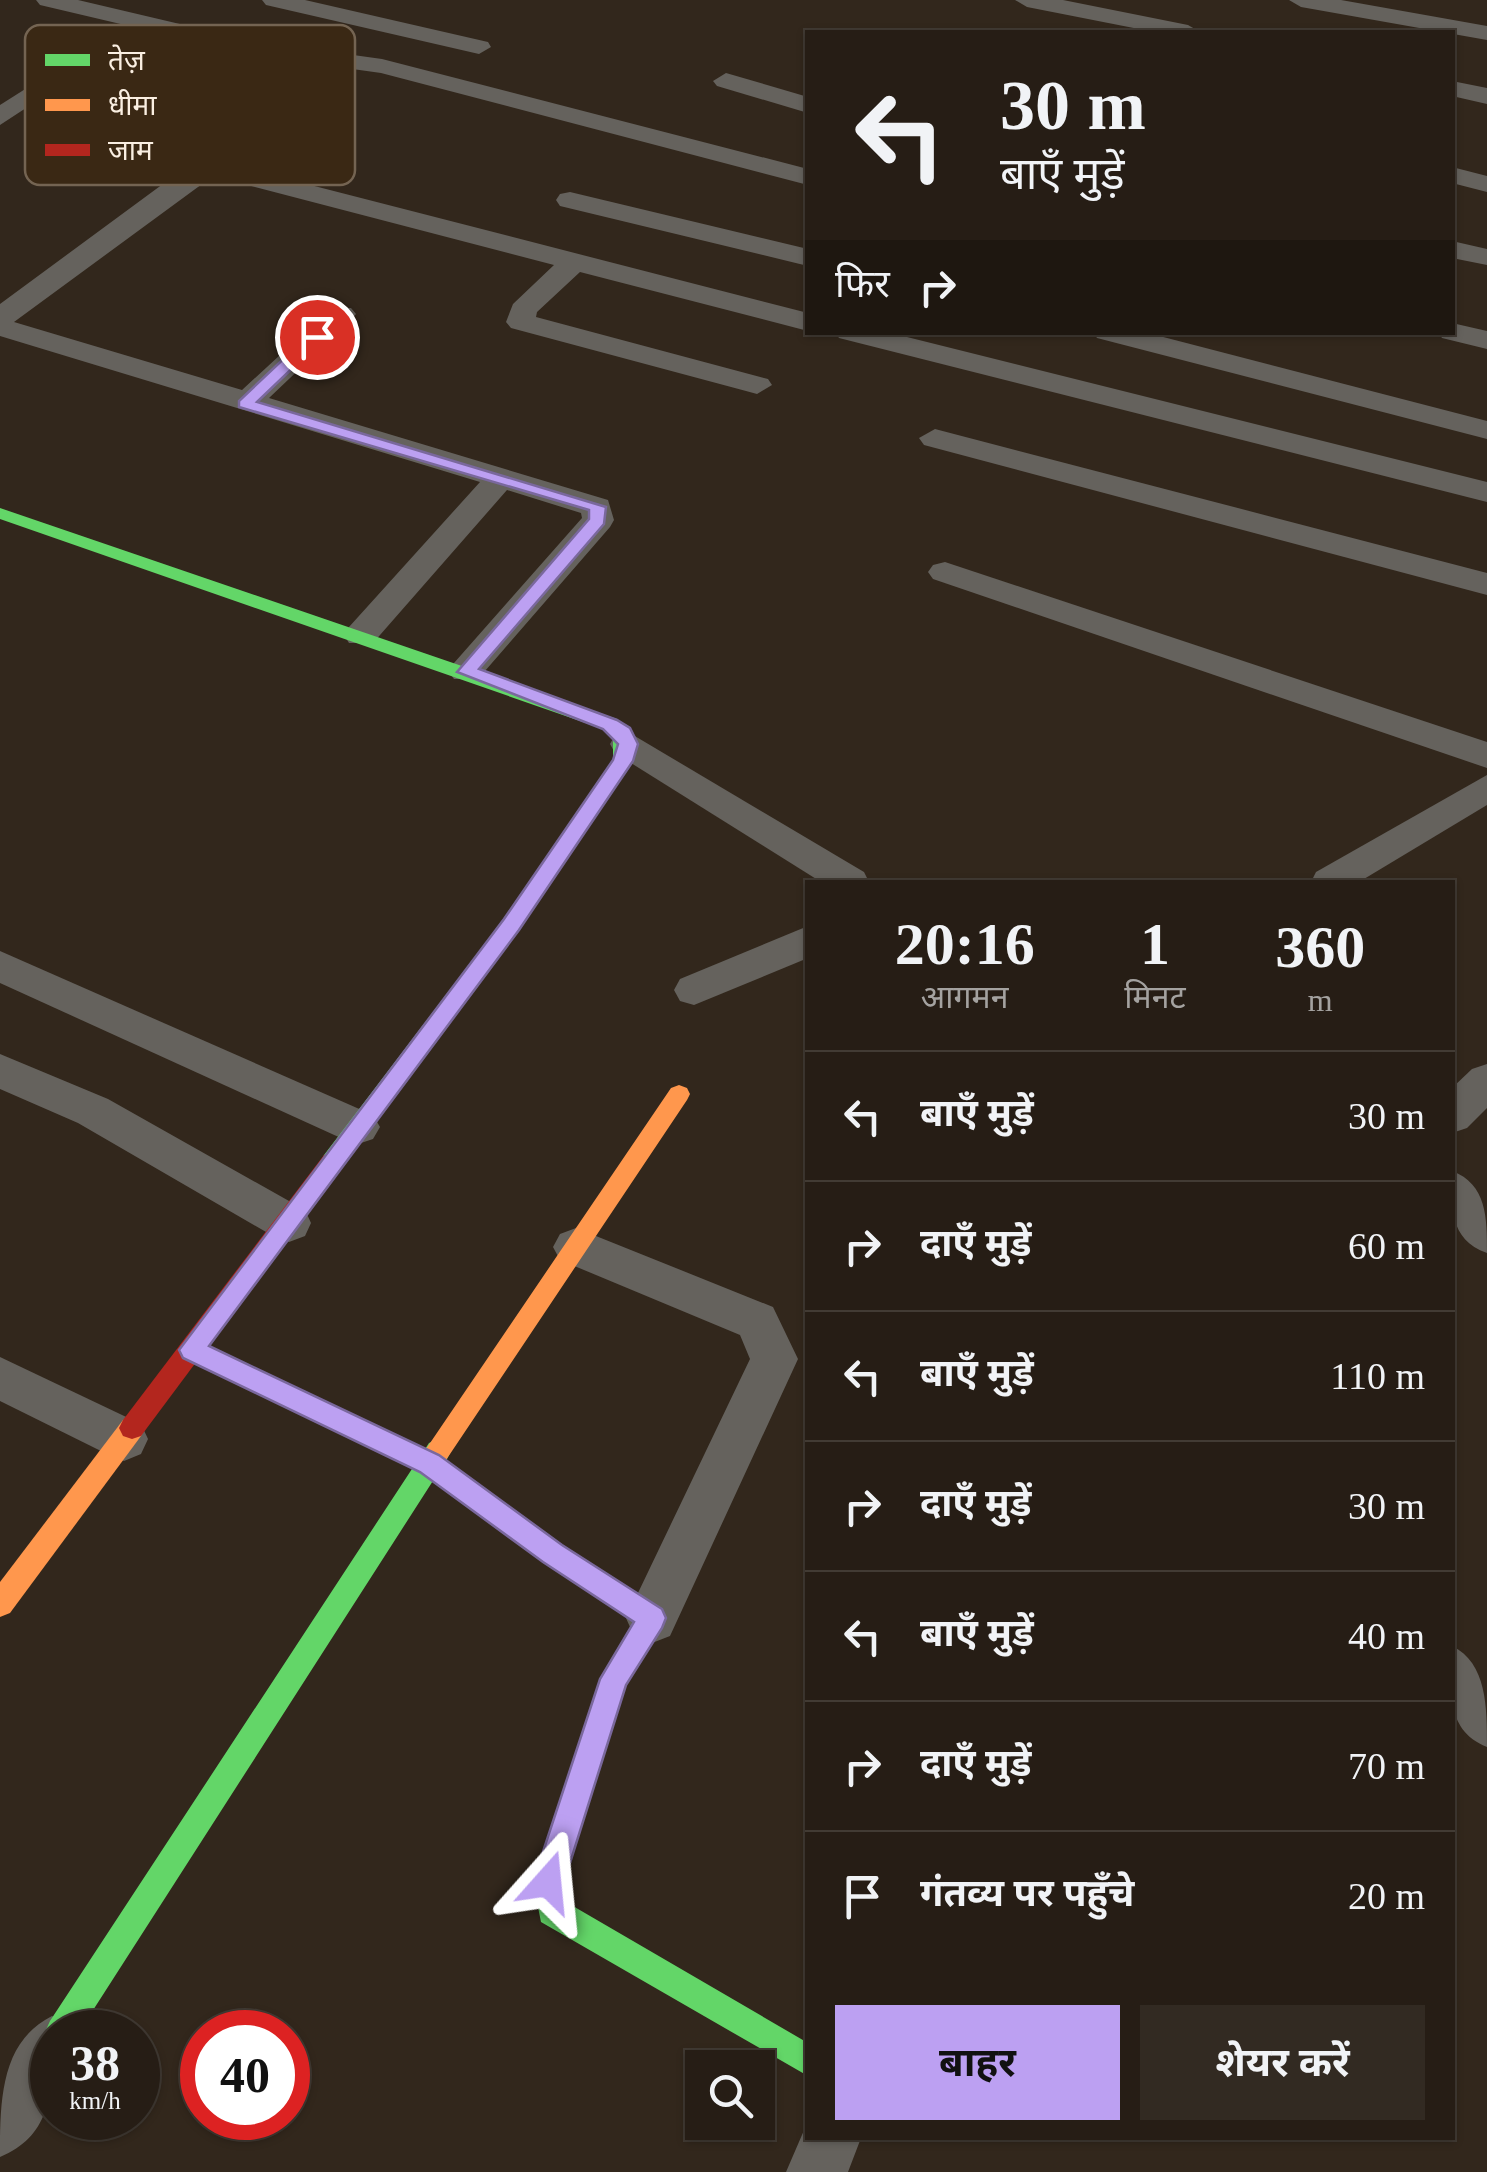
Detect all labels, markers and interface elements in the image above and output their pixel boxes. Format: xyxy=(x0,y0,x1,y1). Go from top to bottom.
legend xyxy=(25,25,355,185)
text: तेज़ xyxy=(108,44,146,76)
text: 30 m xyxy=(1000,67,1146,144)
icon: left xyxy=(835,70,965,200)
text: धीमा xyxy=(108,89,157,121)
text: जाम xyxy=(108,135,154,166)
text: बाएँ मुड़ें xyxy=(1000,149,1124,199)
icon: right xyxy=(910,260,965,315)
text: फिर xyxy=(835,263,890,305)
pin xyxy=(275,295,360,380)
icon: arrive xyxy=(290,310,345,365)
text: 20:16 xyxy=(895,911,1035,977)
text: 1 xyxy=(1140,911,1170,977)
text: 360 xyxy=(1275,914,1365,980)
text: आगमन xyxy=(921,979,1008,1015)
text: मिनट xyxy=(1124,979,1186,1015)
text: m xyxy=(1308,982,1333,1018)
icon: left xyxy=(835,1089,890,1144)
text: बाएँ मुड़ें xyxy=(920,1092,1034,1134)
text: 30 m xyxy=(1348,1095,1425,1137)
icon: right xyxy=(835,1219,890,1274)
text: दाएँ मुड़ें xyxy=(920,1222,1032,1264)
text: 60 m xyxy=(1348,1225,1425,1267)
icon: left xyxy=(835,1349,890,1404)
text: बाएँ मुड़ें xyxy=(920,1352,1034,1394)
text: 110 m xyxy=(1330,1355,1425,1397)
icon: right xyxy=(835,1479,890,1534)
text: दाएँ मुड़ें xyxy=(920,1482,1032,1524)
text: 30 m xyxy=(1348,1485,1425,1527)
icon: left xyxy=(835,1609,890,1664)
text: बाएँ मुड़ें xyxy=(920,1612,1034,1654)
text: 40 m xyxy=(1348,1615,1425,1657)
icon: right xyxy=(835,1739,890,1794)
text: दाएँ मुड़ें xyxy=(920,1742,1032,1784)
text: 70 m xyxy=(1348,1745,1425,1787)
position arrow xyxy=(496,1830,600,1934)
icon: arrive xyxy=(835,1869,890,1924)
text: गंतव्य पर पहुँचे xyxy=(920,1872,1134,1914)
text: 20 m xyxy=(1348,1875,1425,1917)
button: बाहर xyxy=(835,2005,1120,2120)
button: शेयर करें xyxy=(1140,2005,1425,2120)
speed limit sign: 40 xyxy=(180,2010,310,2140)
text: 38 xyxy=(70,2035,120,2091)
map controls xyxy=(685,2050,775,2140)
button: search xyxy=(685,2050,775,2140)
text: km/h xyxy=(69,2087,121,2114)

